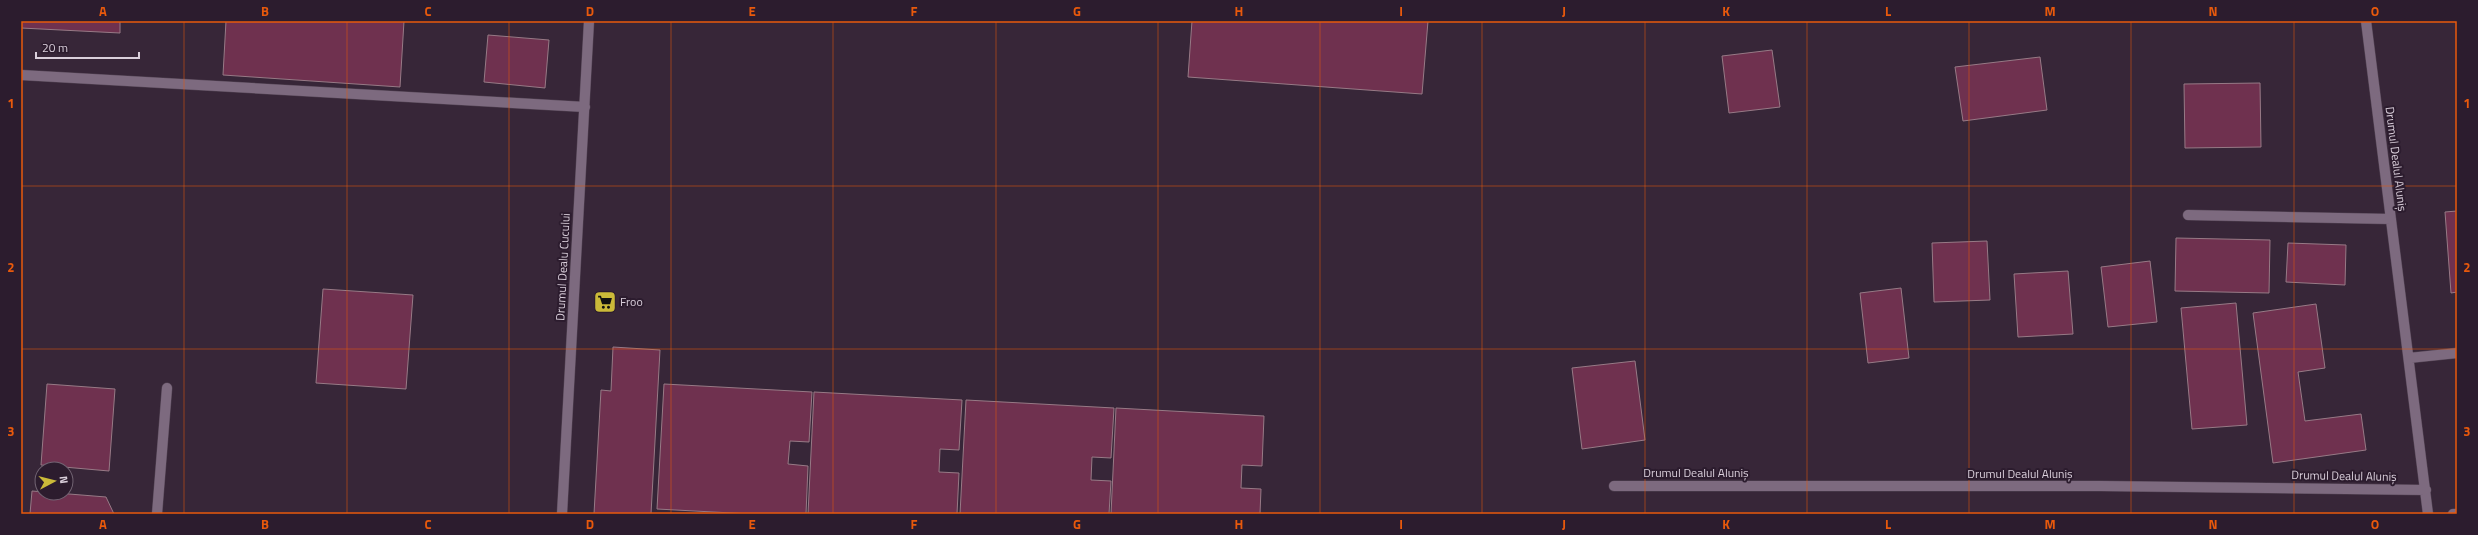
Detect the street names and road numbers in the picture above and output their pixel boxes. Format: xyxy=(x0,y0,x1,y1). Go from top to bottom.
street label: Drumul Dealul Aluniș xyxy=(2381,105,2412,213)
street label: Drumul Dealu Cucului xyxy=(550,213,575,321)
street label: Drumul Dealul Aluniș xyxy=(1643,463,1749,482)
street label: Drumul Dealul Aluniș xyxy=(1967,464,2073,483)
street label: Drumul Dealul Aluniș xyxy=(2291,465,2397,486)

